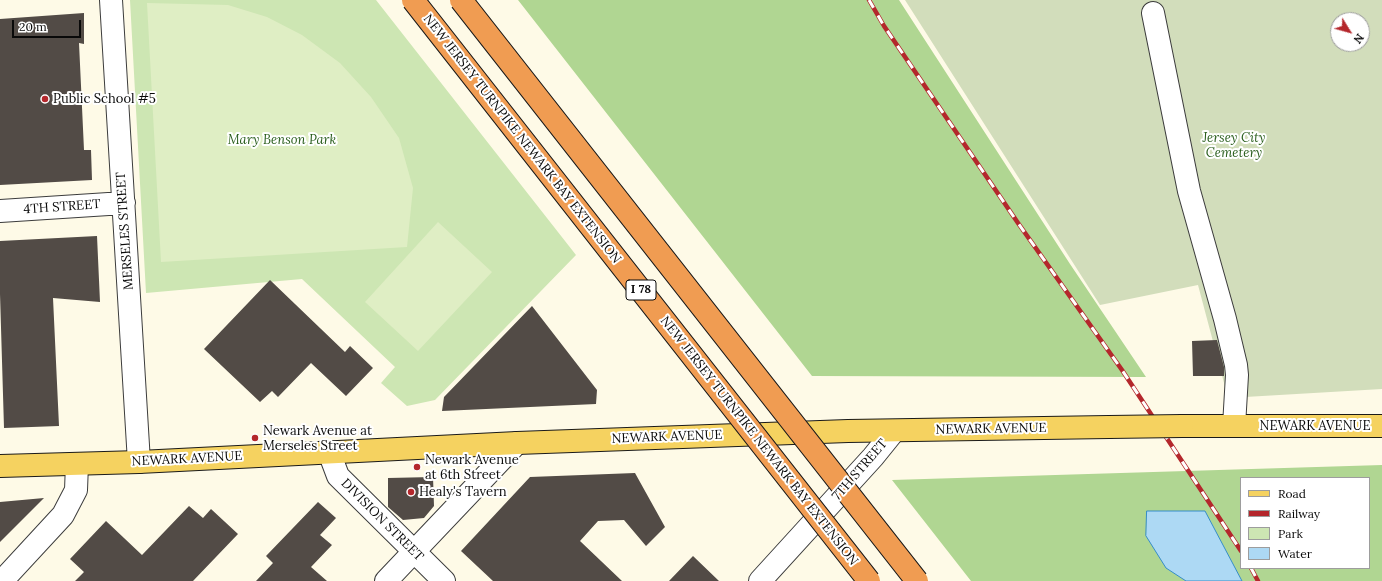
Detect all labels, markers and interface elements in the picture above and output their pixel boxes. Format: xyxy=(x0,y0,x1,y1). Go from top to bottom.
street label: NEW JERSEY TURNPIKE NEWARK BAY EXTENSION xyxy=(420,11,624,267)
scale bar xyxy=(14,12,83,38)
north arrow xyxy=(1330,12,1370,52)
text: 20 m xyxy=(19,19,47,34)
text: N xyxy=(1351,31,1367,46)
place label: Public School #5 xyxy=(53,91,156,107)
marker: Public School #5 xyxy=(40,94,50,104)
park label: Jersey City Cemetery xyxy=(1202,130,1266,161)
park label: Mary Benson Park xyxy=(228,132,336,148)
street label: MERSELES STREET xyxy=(113,171,137,291)
street label: 4TH STREET xyxy=(23,197,101,217)
road number: I 78 xyxy=(626,280,656,300)
street label: NEW JERSEY TURNPIKE NEWARK BAY EXTENSION xyxy=(657,313,861,569)
street label: NEWARK AVENUE xyxy=(1260,418,1370,434)
street label: NEWARK AVENUE xyxy=(935,420,1047,438)
place label: Newark Avenue at Merseles Street xyxy=(263,423,372,454)
street label: NEWARK AVENUE xyxy=(611,427,723,447)
marker: Newark Avenue at Merseles Street xyxy=(250,433,260,443)
street label: 7TH STREET xyxy=(829,436,891,504)
street label: NEWARK AVENUE xyxy=(131,448,243,470)
place label: Newark Avenue at 6th Street xyxy=(425,452,519,483)
marker: Newark Avenue at 6th Street xyxy=(412,462,422,472)
street label: DIVISION STREET xyxy=(338,476,426,564)
legend xyxy=(1240,477,1370,569)
place label: Healy's Tavern xyxy=(419,484,507,500)
text: Road xyxy=(1278,486,1306,501)
marker: Healy's Tavern xyxy=(406,487,416,497)
text: Railway xyxy=(1278,506,1320,521)
text: Park xyxy=(1278,526,1303,541)
text: Water xyxy=(1278,546,1312,561)

